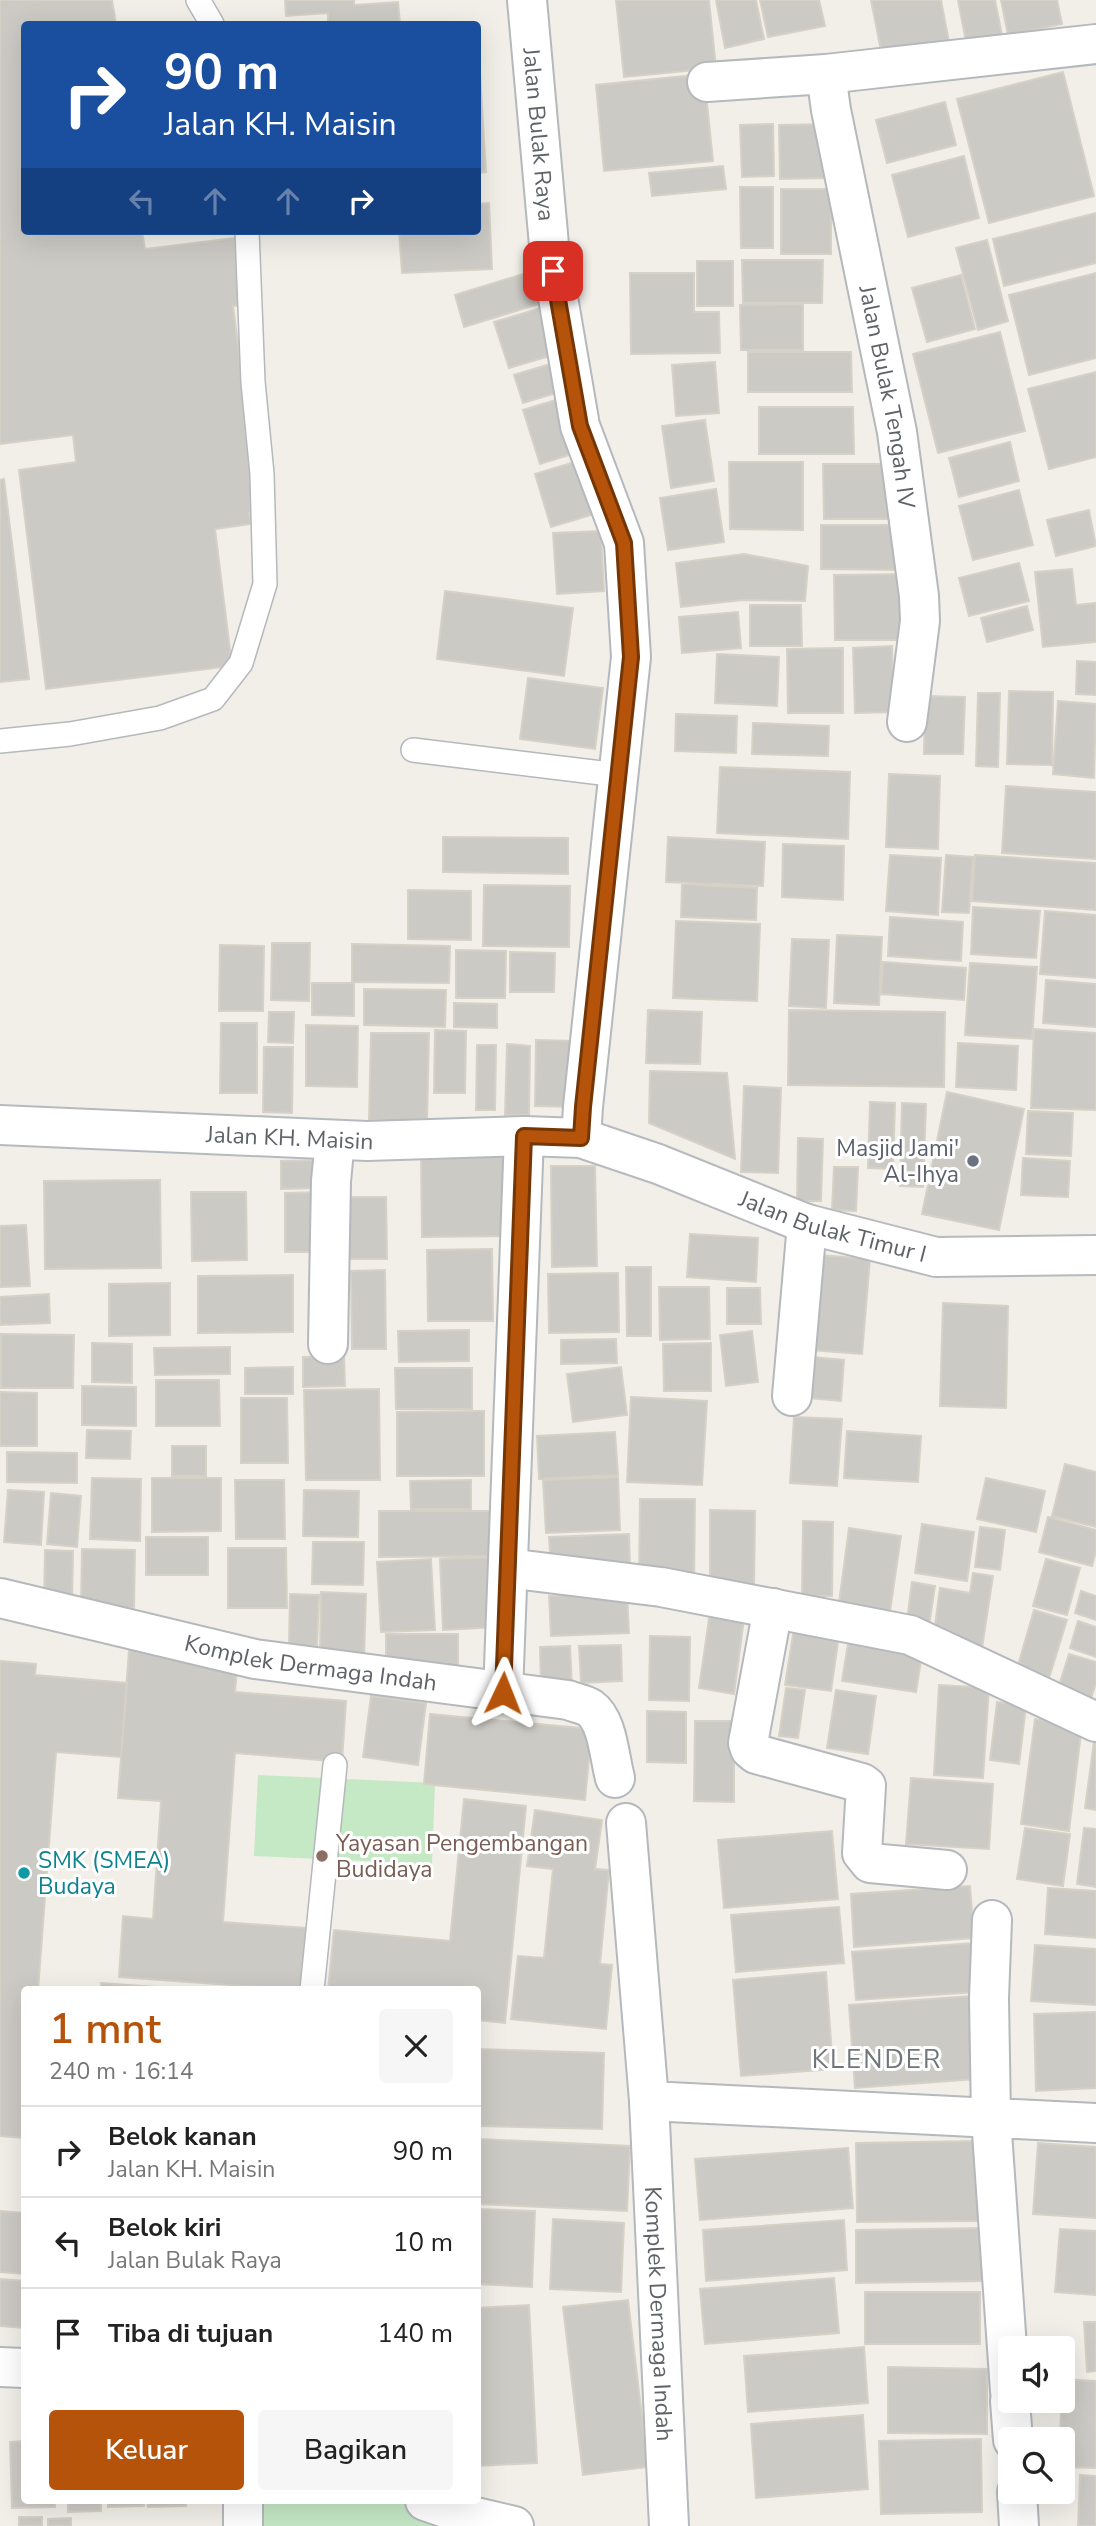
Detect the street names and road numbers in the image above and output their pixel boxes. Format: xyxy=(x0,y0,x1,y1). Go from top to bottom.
street label: Jalan Bulak Raya xyxy=(516,46,562,222)
street label: Jalan Bulak Tengah IV xyxy=(852,282,923,511)
street label: Jalan KH. Maisin xyxy=(204,1118,374,1157)
street label: Jalan Bulak Timur I xyxy=(734,1183,930,1269)
street label: Komplek Dermaga Indah xyxy=(182,1627,439,1698)
street label: Komplek Dermaga Indah xyxy=(638,2186,680,2442)

